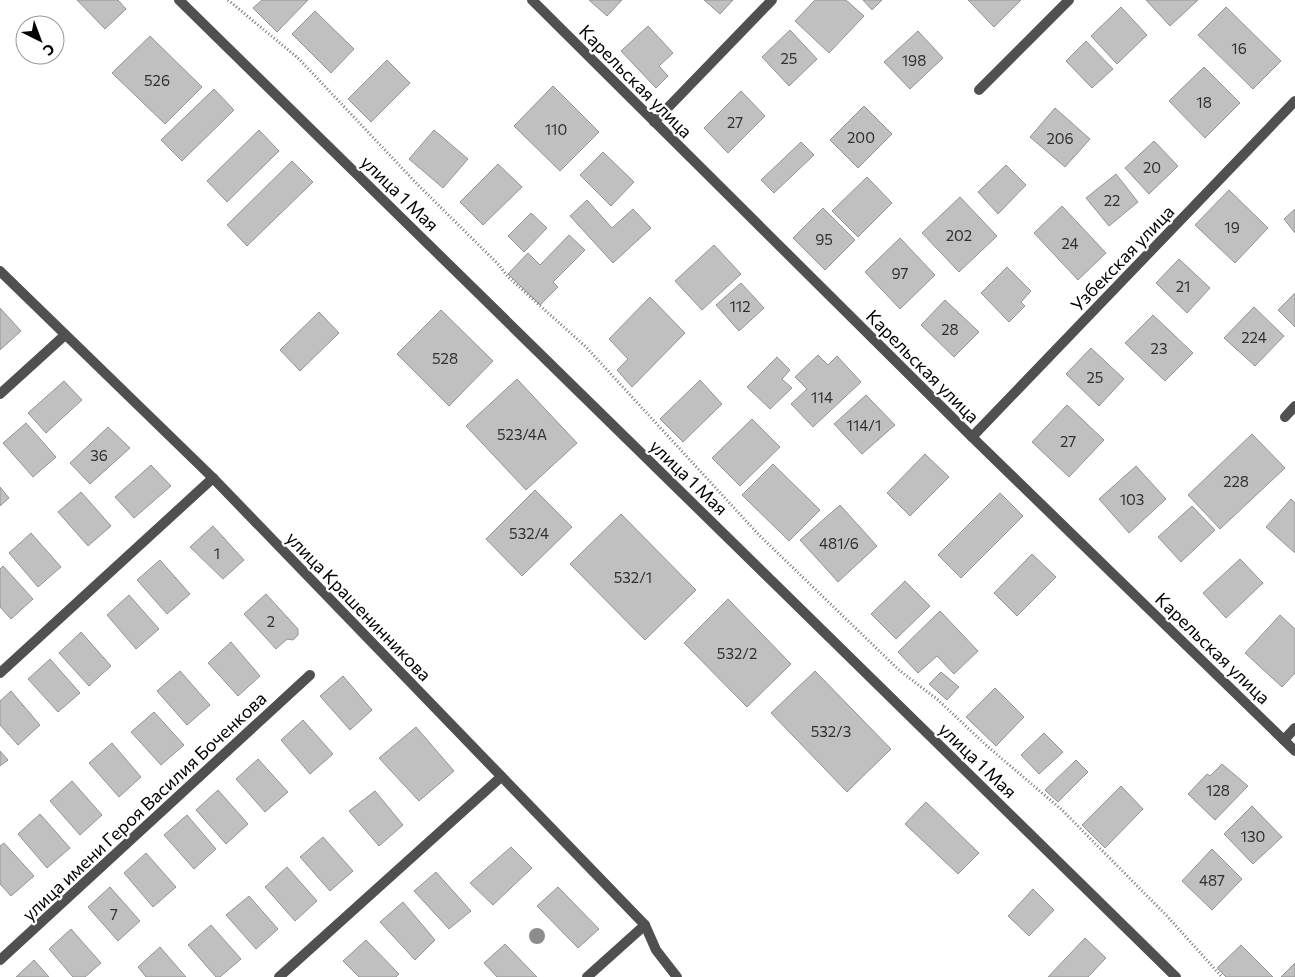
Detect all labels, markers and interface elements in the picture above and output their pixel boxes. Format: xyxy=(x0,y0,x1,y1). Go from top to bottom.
north arrow xyxy=(15,15,65,65)
street label: Карельская улица xyxy=(575,20,697,142)
house number: 16 xyxy=(1231,39,1247,57)
text: С xyxy=(40,41,58,60)
house number: 25 xyxy=(781,49,797,67)
house number: 198 xyxy=(902,51,926,69)
house number: 526 xyxy=(144,71,170,89)
house number: 18 xyxy=(1196,93,1212,111)
house number: 27 xyxy=(727,113,743,131)
house number: 110 xyxy=(545,120,567,138)
house number: 200 xyxy=(847,128,875,146)
house number: 206 xyxy=(1046,129,1074,147)
street label: улица 1 Мая xyxy=(357,150,443,236)
house number: 20 xyxy=(1143,158,1161,176)
house number: 22 xyxy=(1104,191,1120,209)
street label: Узбекская улица xyxy=(1066,200,1178,316)
house number: 19 xyxy=(1224,218,1240,236)
house number: 202 xyxy=(946,226,972,244)
house number: 95 xyxy=(815,230,833,248)
house number: 24 xyxy=(1061,234,1079,252)
house number: 97 xyxy=(892,264,909,282)
house number: 21 xyxy=(1176,277,1190,295)
house number: 112 xyxy=(729,297,751,315)
street label: Карельская улица xyxy=(862,305,984,427)
house number: 28 xyxy=(941,320,959,338)
house number: 224 xyxy=(1241,328,1267,346)
house number: 23 xyxy=(1151,339,1167,357)
house number: 528 xyxy=(432,349,458,367)
house number: 25 xyxy=(1087,368,1103,386)
house number: 114 xyxy=(811,388,833,406)
house number: 114/1 xyxy=(847,416,881,434)
house number: 523/4А xyxy=(497,425,547,443)
house number: 27 xyxy=(1060,432,1076,450)
street label: улица 1 Мая xyxy=(646,434,732,520)
house number: 36 xyxy=(90,446,108,464)
house number: 228 xyxy=(1223,472,1249,490)
house number: 103 xyxy=(1120,490,1144,508)
house number: 532/4 xyxy=(509,524,549,542)
street label: улица Крашенинникова xyxy=(282,527,436,685)
house number: 481/6 xyxy=(819,534,859,552)
house number: 1 xyxy=(214,544,220,562)
house number: 532/1 xyxy=(614,568,652,586)
street label: Карельская улица xyxy=(1151,588,1275,708)
house number: 2 xyxy=(267,612,275,630)
house number: 532/2 xyxy=(717,644,757,662)
street label: улица имени Героя Василия Боченкова xyxy=(17,687,271,925)
street label: улица 1 Мая xyxy=(935,717,1021,803)
house number: 532/3 xyxy=(811,722,851,740)
house number: 128 xyxy=(1206,781,1230,799)
house number: 130 xyxy=(1241,827,1265,845)
house number: 487 xyxy=(1199,871,1225,889)
house number: 7 xyxy=(110,905,118,923)

